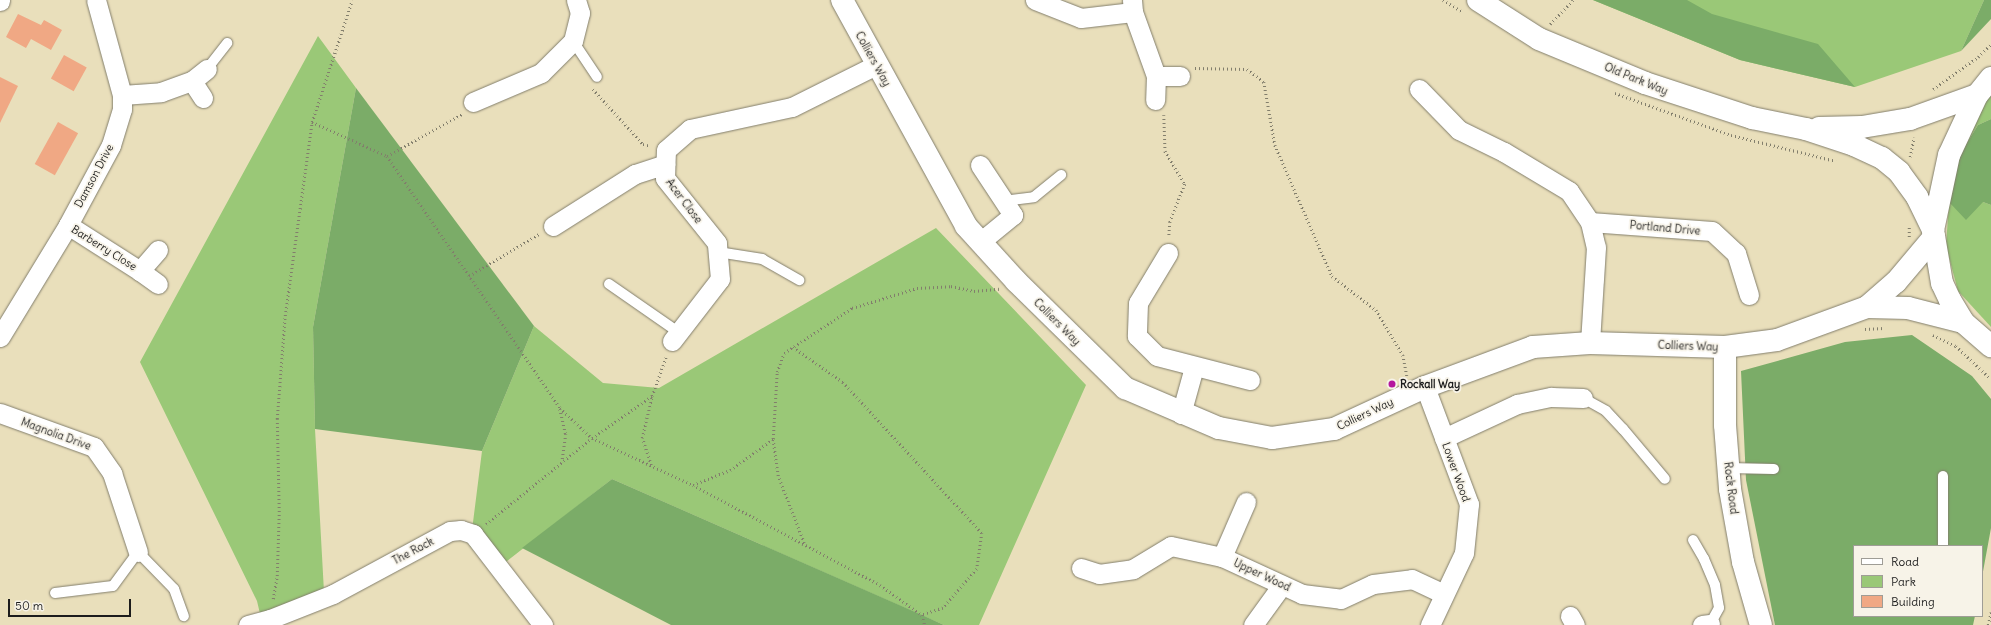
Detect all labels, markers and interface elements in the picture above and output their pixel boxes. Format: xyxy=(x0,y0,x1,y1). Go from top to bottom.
street label: Colliers Way xyxy=(852,29,894,89)
street label: Old Park Way xyxy=(1602,60,1670,98)
street label: Damson Drive xyxy=(72,142,116,210)
street label: Acer Close xyxy=(663,176,705,226)
street label: Portland Drive xyxy=(1629,218,1701,238)
street label: Barberry Close xyxy=(69,223,139,273)
street label: Colliers Way xyxy=(1031,296,1083,348)
street label: Colliers Way xyxy=(1657,338,1719,354)
place label: Rockall Way xyxy=(1400,377,1460,391)
marker: Rockall Way xyxy=(1387,379,1397,389)
street label: Colliers Way xyxy=(1335,395,1395,433)
street label: Magnolia Drive xyxy=(19,415,93,453)
street label: Lower Wood xyxy=(1439,441,1473,503)
street label: Rock Road xyxy=(1721,461,1741,515)
street label: The Rock xyxy=(390,535,436,567)
legend xyxy=(1853,545,1983,617)
text: Road xyxy=(1891,554,1919,569)
street label: Upper Wood xyxy=(1231,556,1293,594)
text: Park xyxy=(1891,574,1916,589)
scale bar xyxy=(10,591,133,617)
text: Building xyxy=(1891,594,1935,609)
text: 50 m xyxy=(15,598,43,613)

